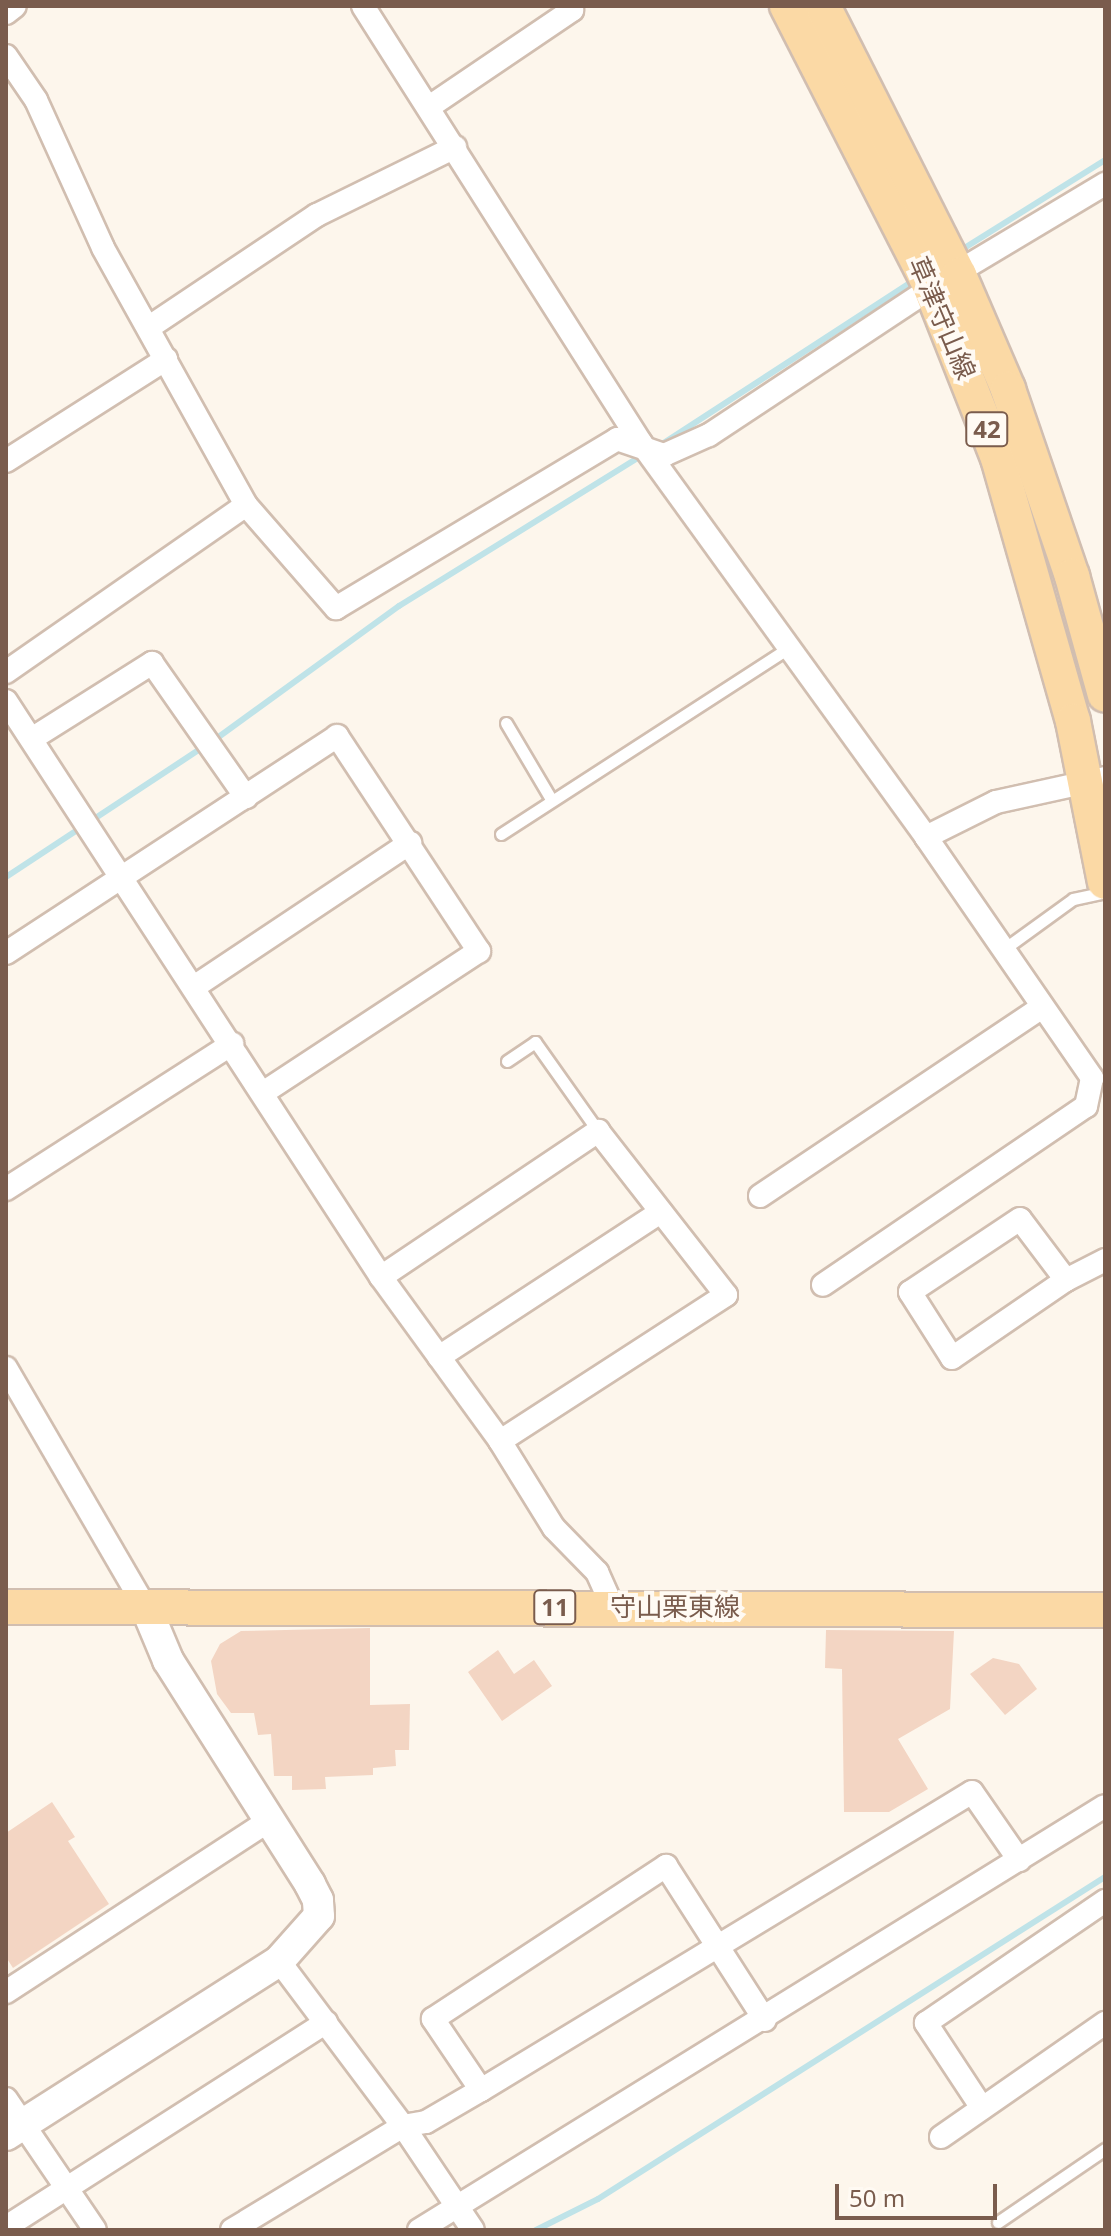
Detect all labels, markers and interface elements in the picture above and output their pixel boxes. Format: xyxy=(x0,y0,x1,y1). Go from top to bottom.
street label: 草津守山線 xyxy=(902,252,982,384)
road number: 42 xyxy=(965,409,1009,449)
road number: 11 xyxy=(533,1587,577,1627)
street label: 守山栗東線 xyxy=(610,1591,740,1623)
scale bar xyxy=(839,2168,1001,2218)
text: 50 m xyxy=(849,2181,905,2214)

